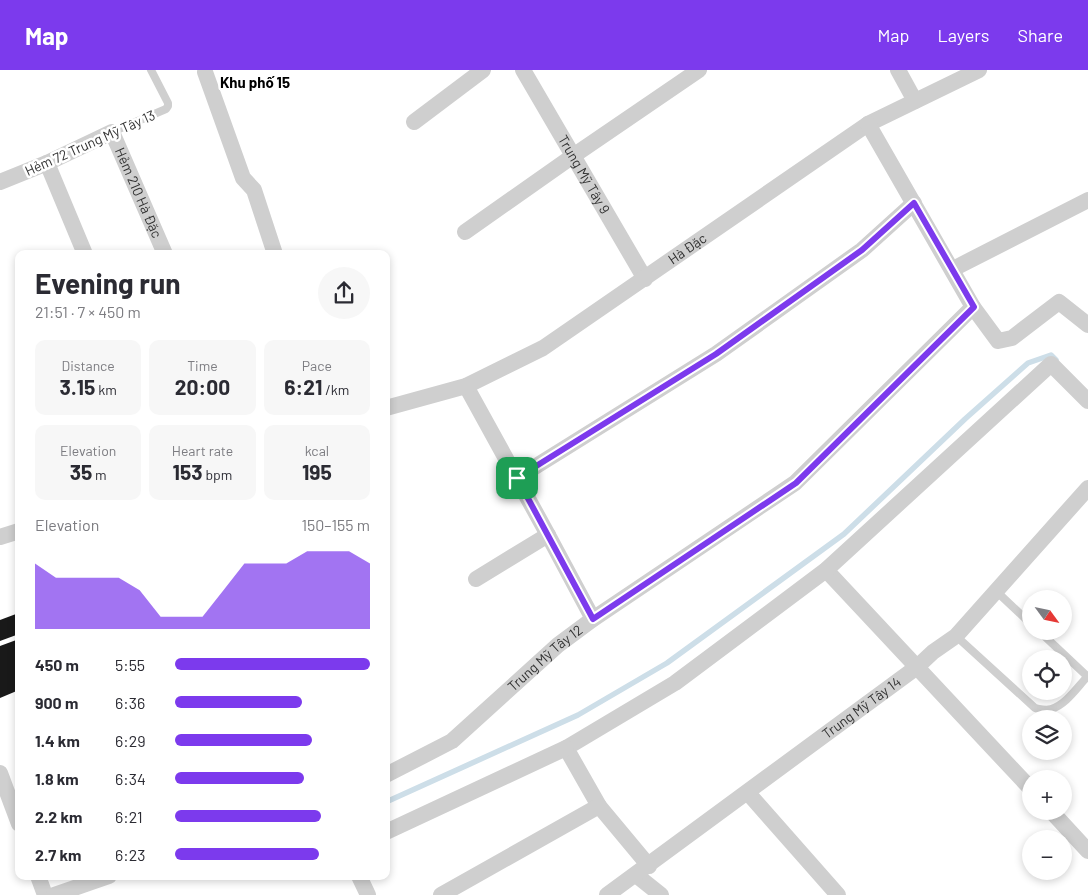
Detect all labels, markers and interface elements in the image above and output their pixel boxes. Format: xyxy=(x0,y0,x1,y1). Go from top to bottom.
text: Map xyxy=(25,21,68,50)
text: Map xyxy=(877,24,909,46)
text: Layers xyxy=(937,24,990,46)
text: Share xyxy=(1018,24,1063,46)
district label: Khu phố 15 xyxy=(220,73,290,91)
street label: Hẻm 72 Trung Mỹ Tây 13 xyxy=(22,106,158,179)
street label: Trung Mỹ Tây 9 xyxy=(555,132,614,217)
street label: Hẻm 210 Hà Đặc xyxy=(112,145,166,240)
street label: Hà Đặc xyxy=(664,229,709,267)
text: Evening run xyxy=(35,266,181,300)
button: share xyxy=(318,267,370,319)
text: 21:51 · 7 × 450 m xyxy=(35,302,141,321)
text: Distance xyxy=(61,357,115,374)
text: Time xyxy=(187,357,218,374)
text: Pace xyxy=(302,357,332,374)
text: 3.15 xyxy=(60,374,95,399)
text: 20:00 xyxy=(175,374,230,399)
text: 6:21 xyxy=(284,374,322,399)
text: km xyxy=(95,381,117,398)
text: /km xyxy=(322,381,349,398)
text: Elevation xyxy=(60,442,116,459)
text: Heart rate xyxy=(172,442,233,459)
text: kcal xyxy=(305,442,329,459)
pin xyxy=(496,457,538,499)
text: 35 xyxy=(70,459,92,484)
text: 153 xyxy=(173,459,203,484)
text: 195 xyxy=(302,459,332,484)
icon: arrive xyxy=(503,464,531,492)
text: m xyxy=(92,466,107,483)
text: bpm xyxy=(203,466,232,483)
text: Elevation xyxy=(35,515,99,534)
text: 150–155 m xyxy=(301,515,370,534)
north arrow xyxy=(1022,590,1072,640)
map controls xyxy=(1022,590,1072,880)
street label: Trung Mỹ Tây 12 xyxy=(504,621,586,695)
button: locate xyxy=(1022,650,1072,700)
text: 450 m xyxy=(35,655,79,674)
text: 5:55 xyxy=(115,655,145,674)
street label: Trung Mỹ Tây 14 xyxy=(818,673,904,742)
text: 900 m xyxy=(35,693,78,712)
text: 6:36 xyxy=(115,693,145,712)
button: layers xyxy=(1022,710,1072,760)
text: 1.4 km xyxy=(35,731,80,750)
text: 6:29 xyxy=(115,731,146,750)
text: 1.8 km xyxy=(35,769,79,788)
text: 6:34 xyxy=(115,769,146,788)
button: + xyxy=(1022,770,1072,820)
text: 2.2 km xyxy=(35,807,82,826)
text: 6:21 xyxy=(115,807,143,826)
button: − xyxy=(1022,830,1072,880)
text: 2.7 km xyxy=(35,845,81,864)
text: 6:23 xyxy=(115,845,145,864)

